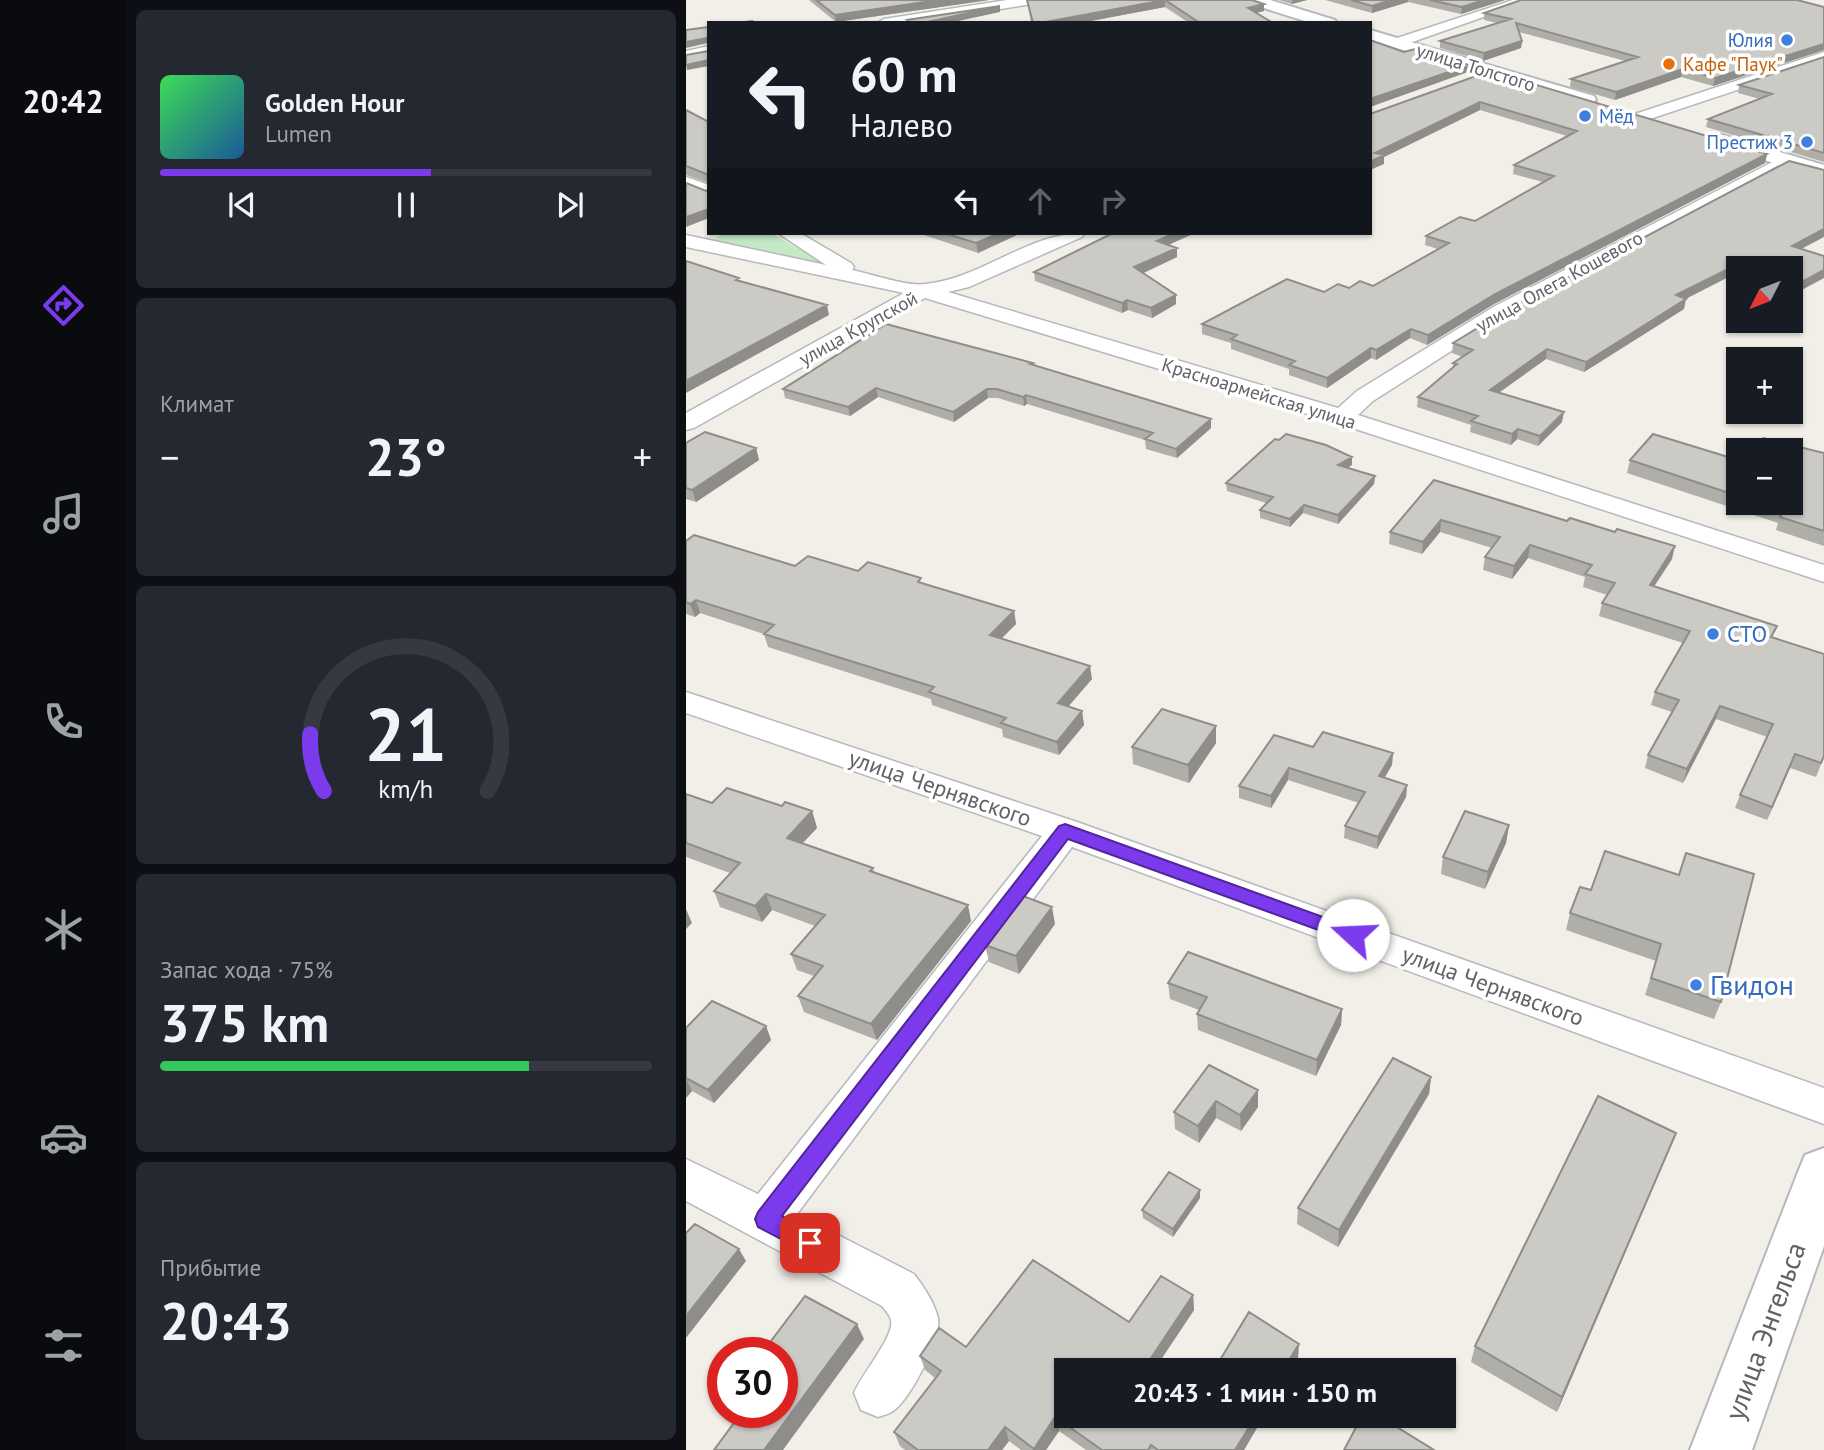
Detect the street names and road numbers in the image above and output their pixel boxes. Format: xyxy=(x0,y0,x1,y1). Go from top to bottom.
street label: улица Толстого xyxy=(1414,38,1538,96)
street label: улица Олега Кошевого xyxy=(1471,225,1647,337)
street label: улица Крупской xyxy=(794,285,922,371)
street label: Красноармейская улица xyxy=(1159,352,1359,434)
street label: улица Чернявского xyxy=(845,743,1035,832)
street label: улица Чернявского xyxy=(1398,939,1588,1032)
street label: улица Энгельса xyxy=(1715,1237,1814,1425)

